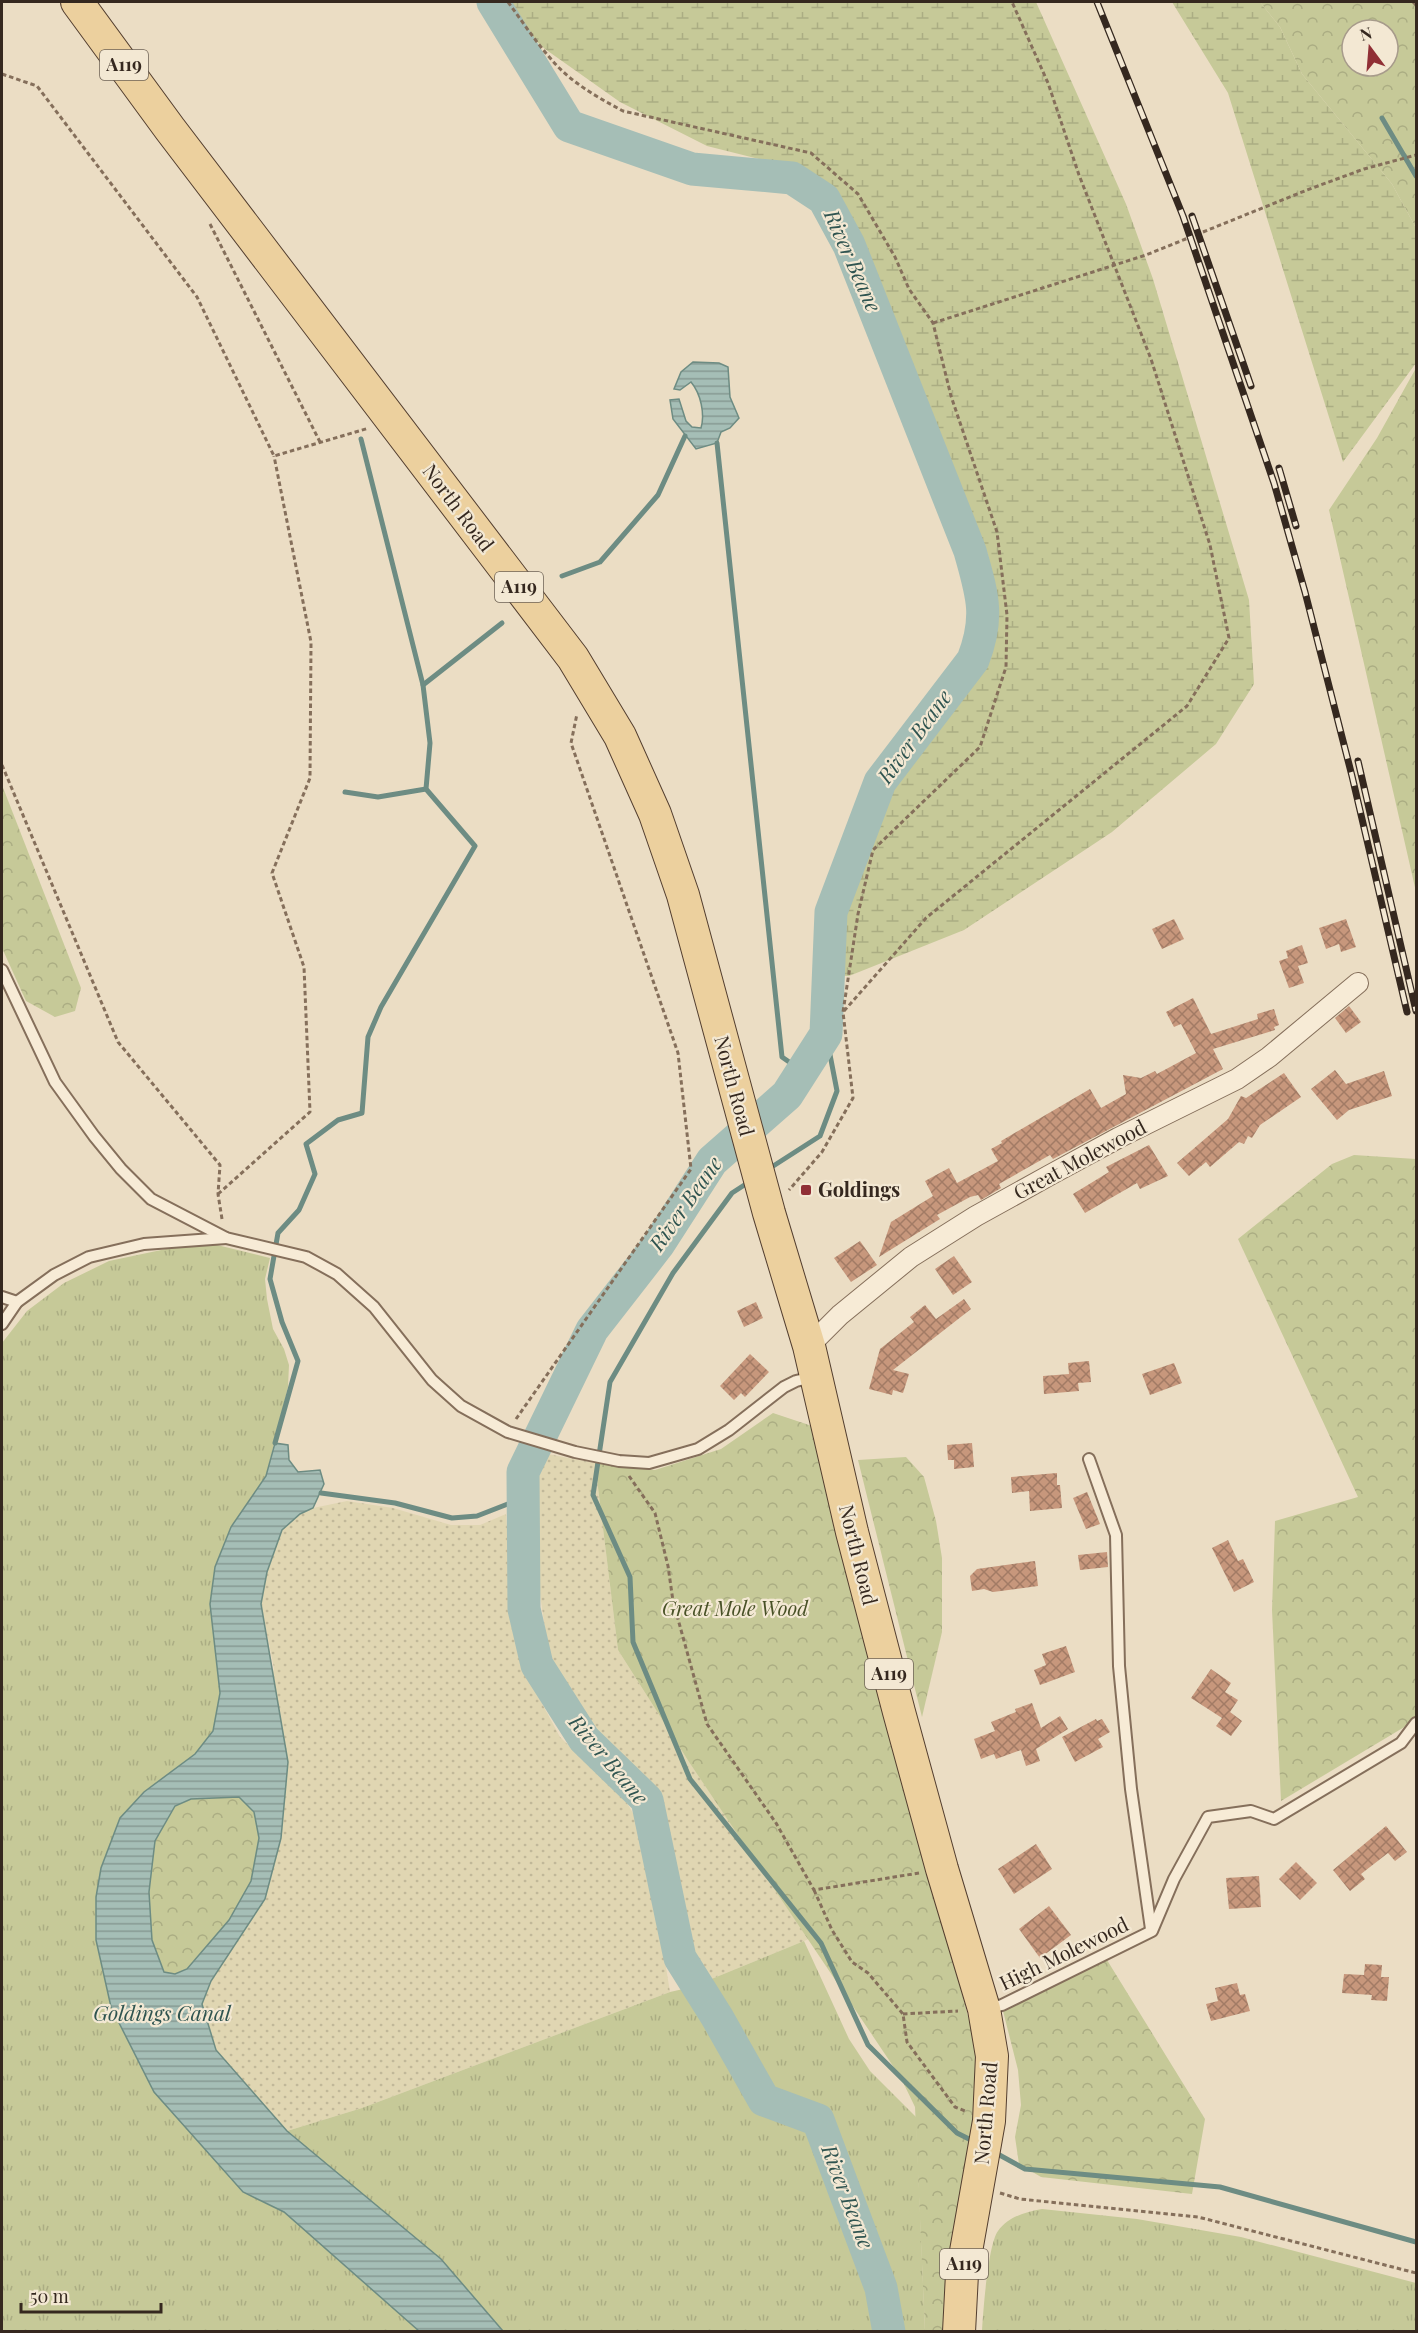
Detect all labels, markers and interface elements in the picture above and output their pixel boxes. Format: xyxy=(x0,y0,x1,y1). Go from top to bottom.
north arrow xyxy=(1340,18,1400,78)
text: N xyxy=(1357,21,1375,45)
road number: A119 xyxy=(100,50,148,80)
water label: River Beane xyxy=(818,204,889,316)
street label: North Road xyxy=(417,458,501,557)
road number: A119 xyxy=(495,572,543,602)
water label: River Beane xyxy=(869,683,957,789)
street label: North Road xyxy=(709,1032,762,1139)
street label: Great Molewood xyxy=(1008,1112,1151,1205)
water label: River Beane xyxy=(641,1150,727,1256)
place label: Goldings xyxy=(818,1175,900,1202)
marker: Goldings xyxy=(799,1183,813,1197)
street label: North Road xyxy=(834,1501,885,1608)
park label: Great Mole Wood xyxy=(662,1594,809,1621)
road number: A119 xyxy=(865,1659,913,1689)
water label: River Beane xyxy=(563,1707,655,1810)
street label: High Molewood xyxy=(994,1910,1133,1996)
water label: Goldings Canal xyxy=(93,1998,232,2026)
street label: North Road xyxy=(967,2060,1002,2165)
water label: River Beane xyxy=(816,2139,882,2252)
road number: A119 xyxy=(940,2249,988,2279)
scale bar xyxy=(21,2276,160,2314)
text: 50 m xyxy=(30,2284,69,2308)

